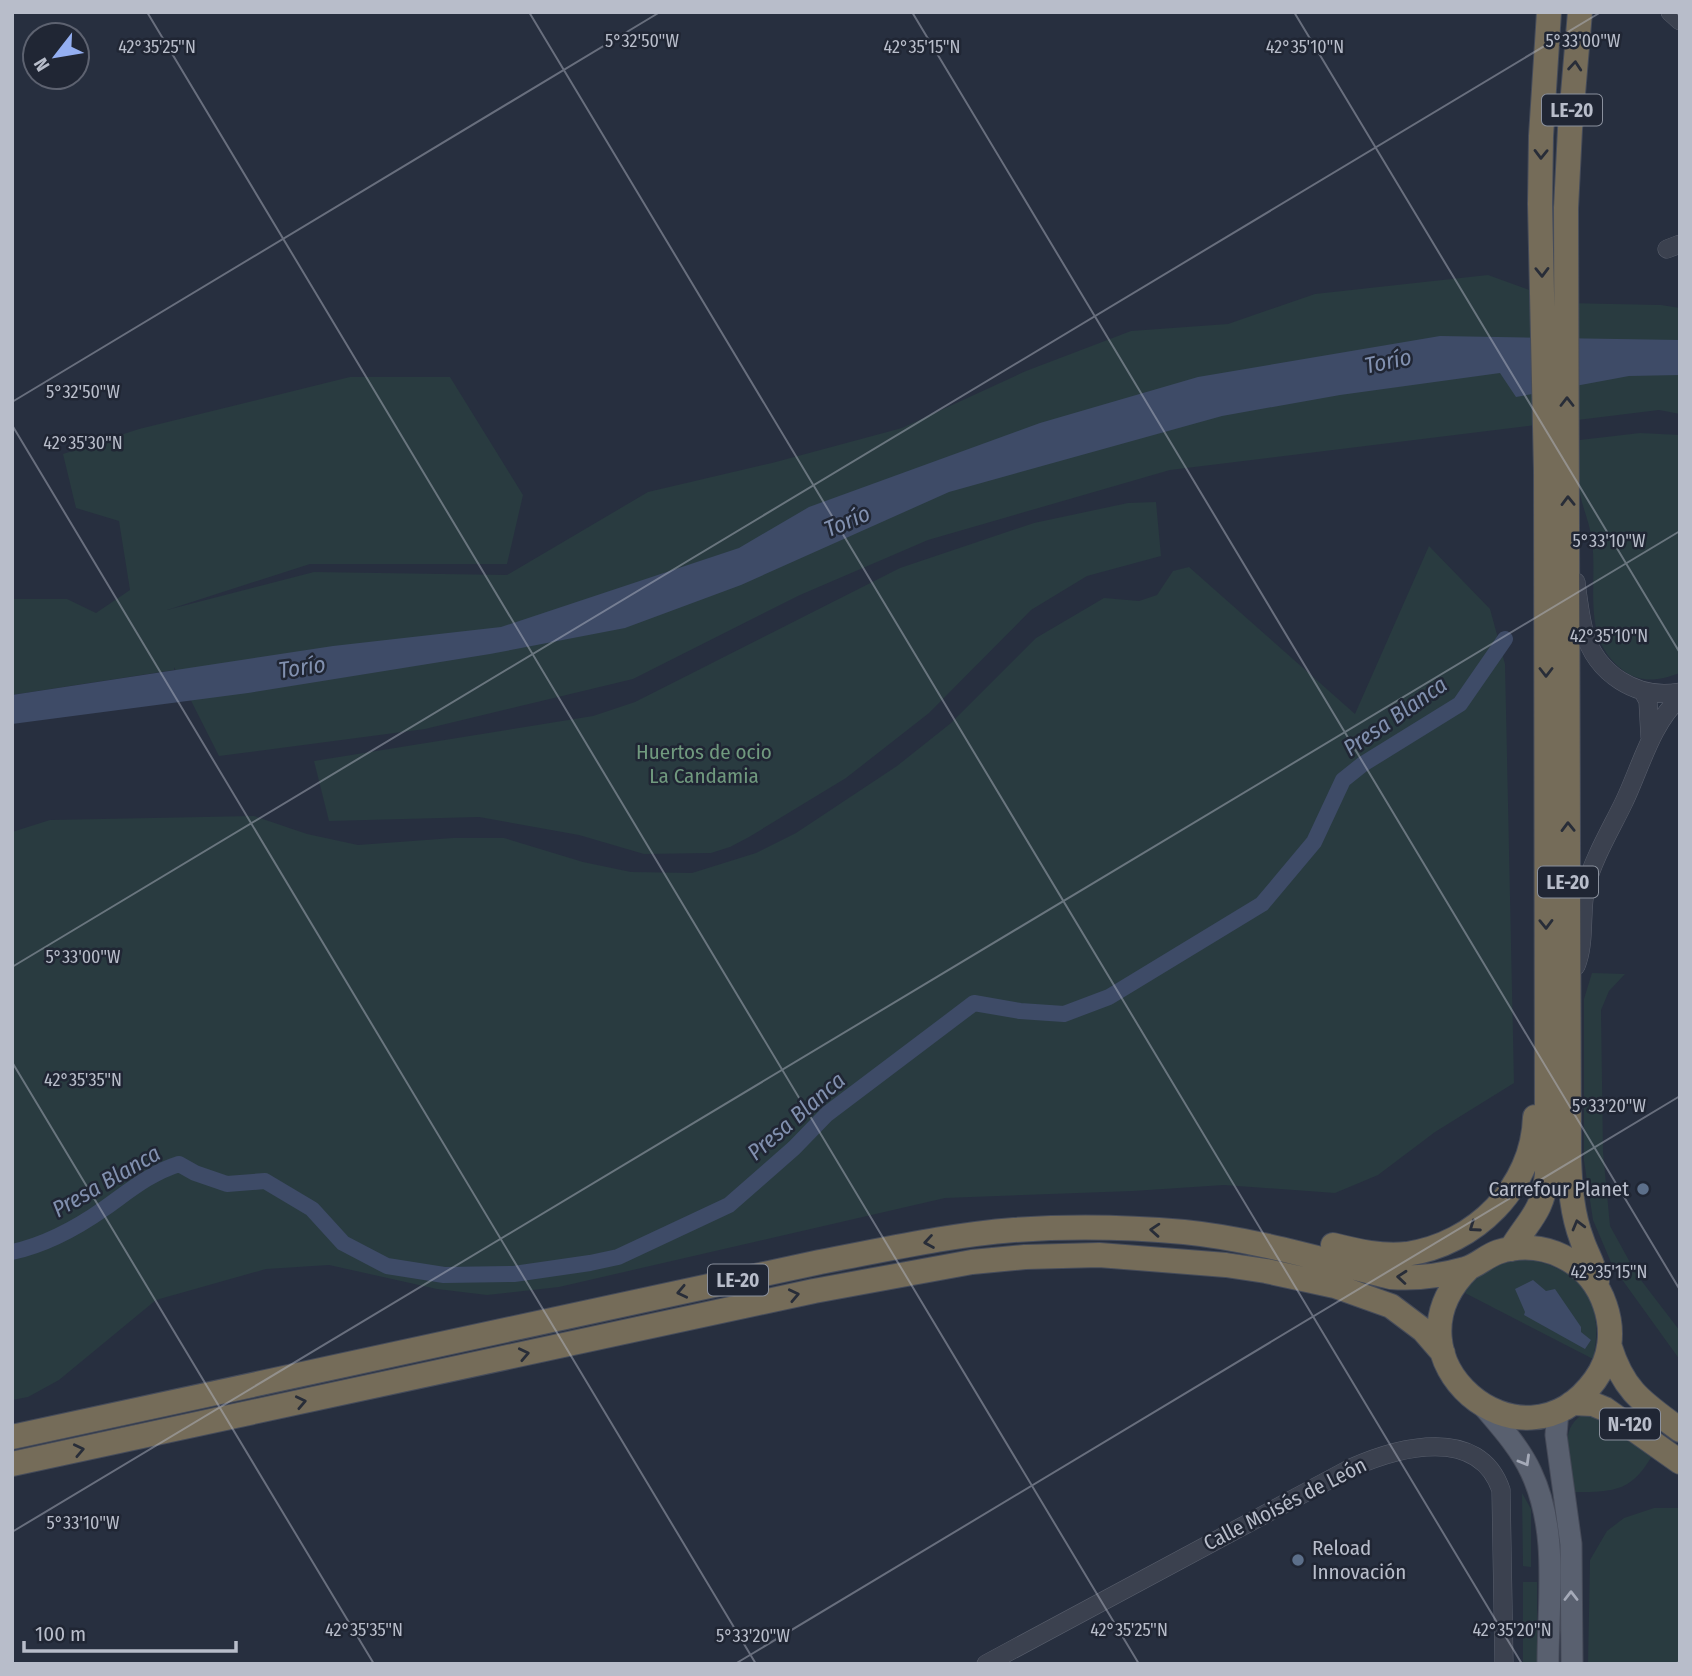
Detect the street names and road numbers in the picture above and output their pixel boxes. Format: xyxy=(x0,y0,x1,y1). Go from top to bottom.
road number: LE-20 xyxy=(1542,94,1602,125)
road number: LE-20 xyxy=(1538,866,1598,898)
road number: LE-20 xyxy=(708,1264,768,1296)
road number: N-120 xyxy=(1600,1408,1660,1440)
street label: Calle Moisés de León xyxy=(1199,1452,1371,1556)

